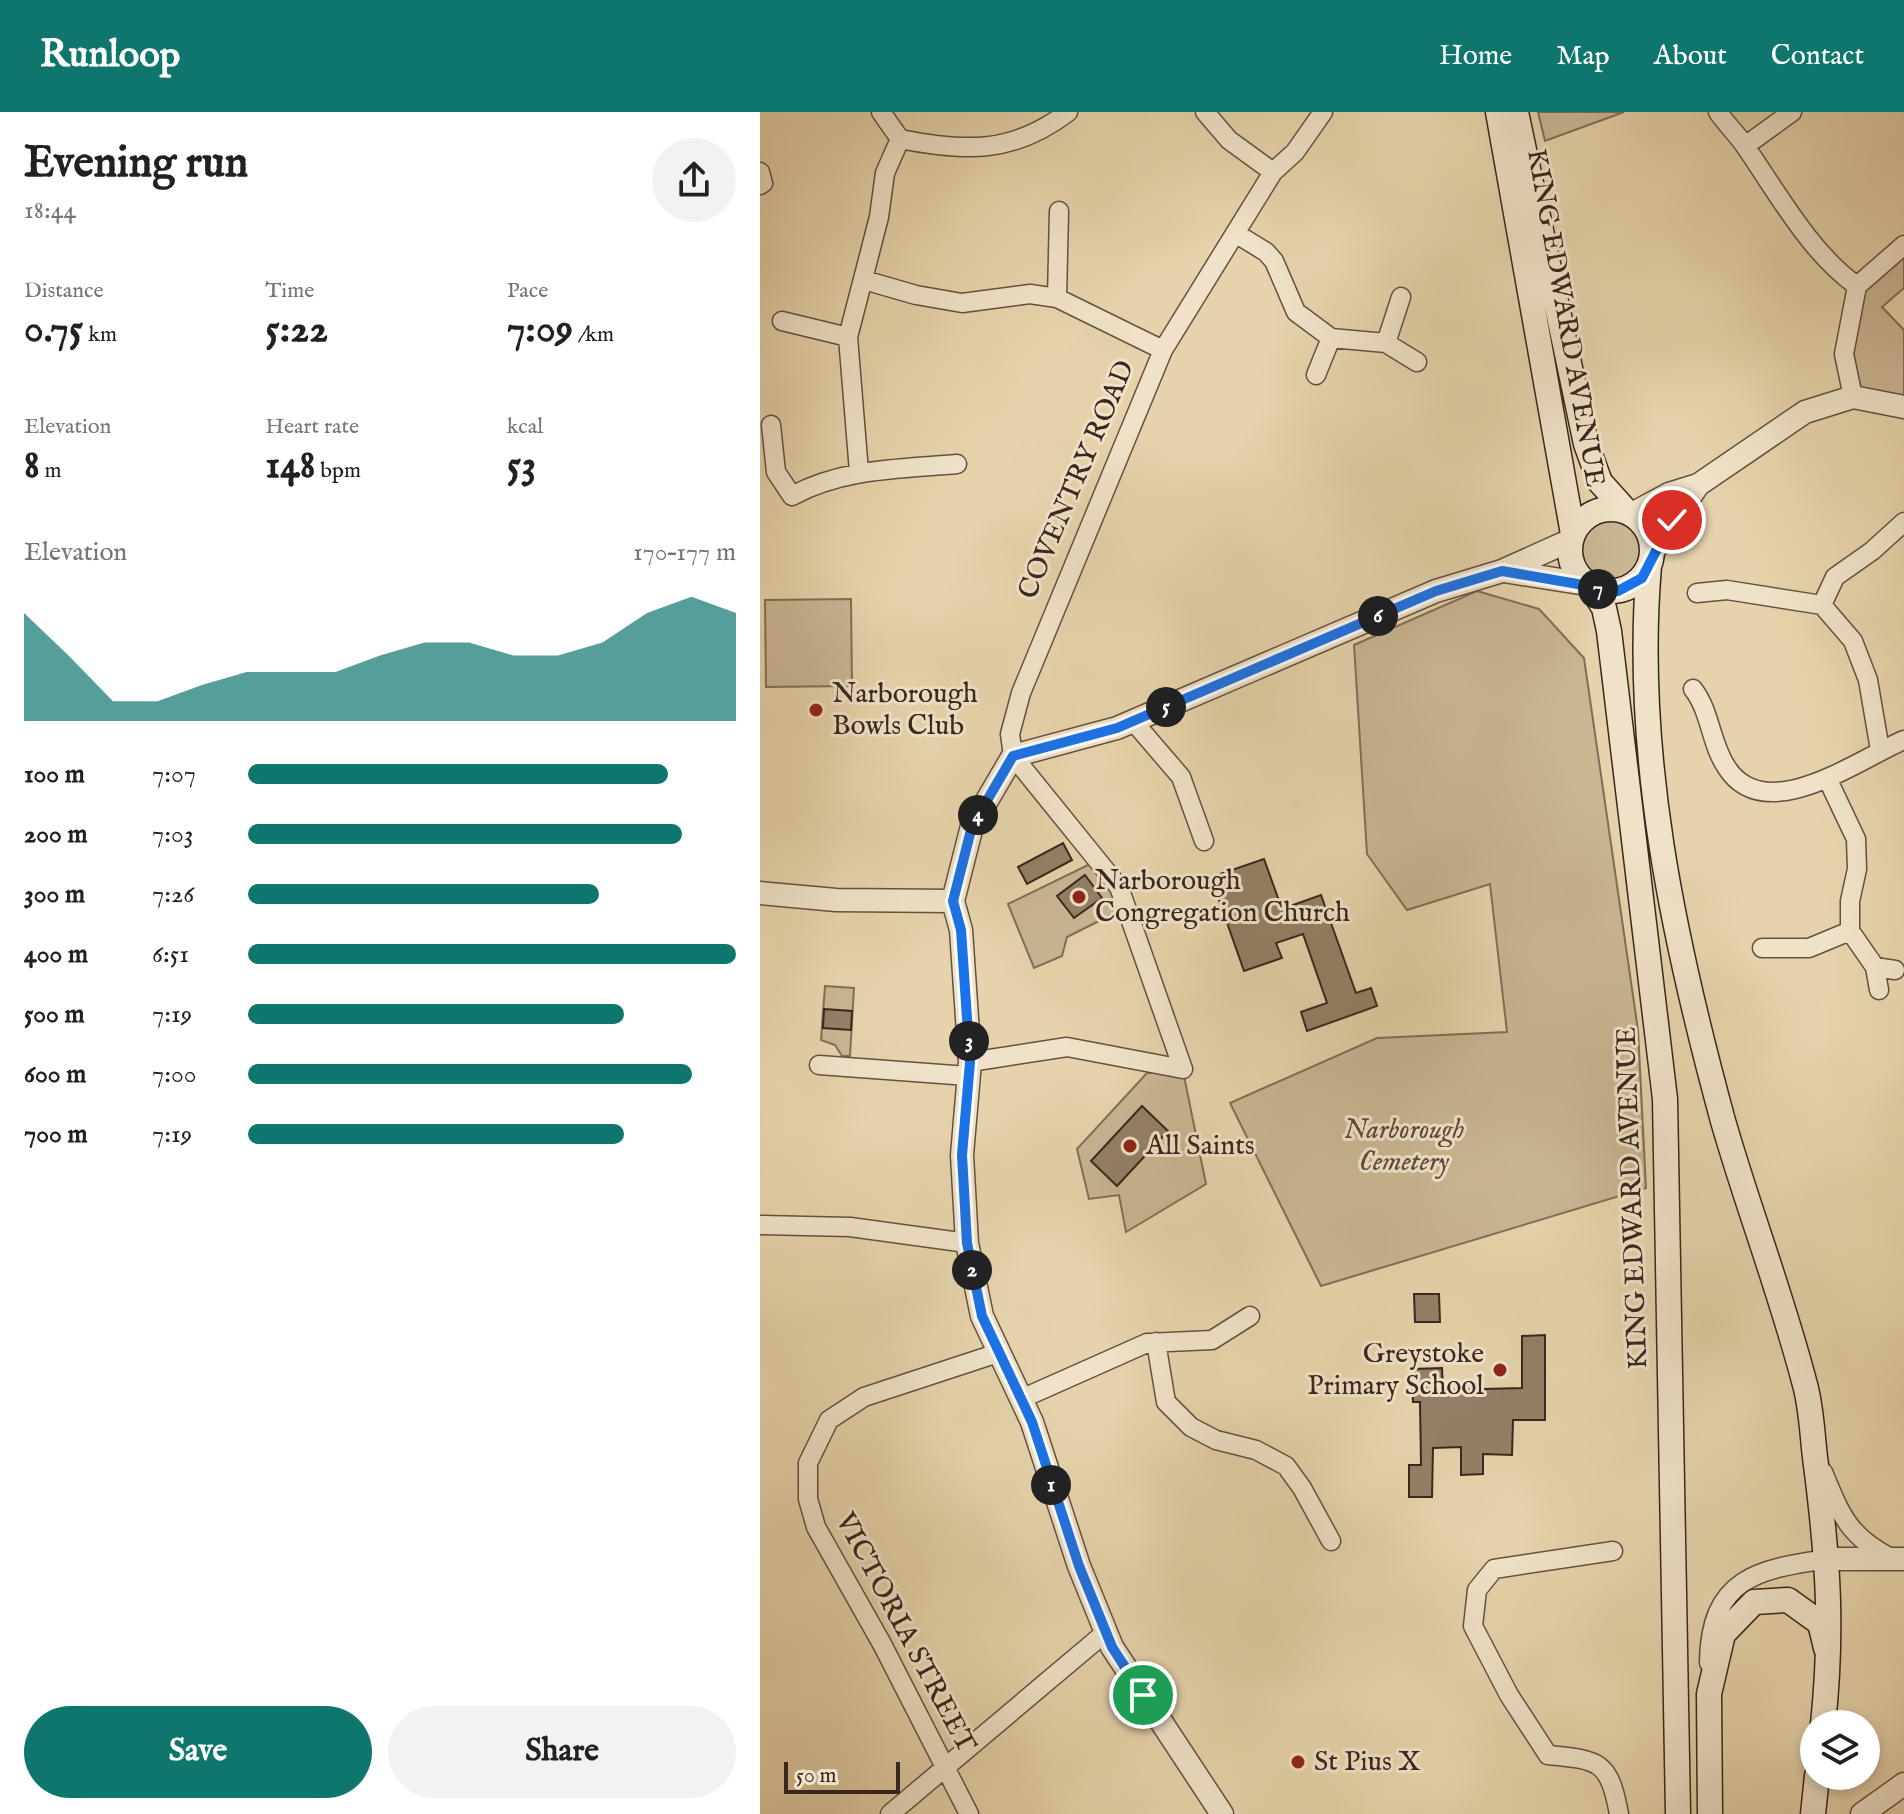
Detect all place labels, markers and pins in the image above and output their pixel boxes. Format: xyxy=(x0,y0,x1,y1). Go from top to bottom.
pin xyxy=(1638,486,1706,554)
pin: 7 xyxy=(1578,569,1618,609)
pin: 6 xyxy=(1358,596,1398,636)
place label: Narborough Bowls Club xyxy=(832,677,978,744)
pin: 5 xyxy=(1146,687,1186,727)
marker: Narborough Bowls Club xyxy=(807,701,825,719)
pin: 4 xyxy=(958,795,998,835)
place label: Narborough Congregation Church xyxy=(1095,864,1350,931)
marker: Narborough Congregation Church xyxy=(1070,888,1088,906)
pin: 3 xyxy=(949,1021,989,1061)
place label: All Saints xyxy=(1145,1129,1255,1164)
marker: All Saints xyxy=(1121,1137,1139,1155)
pin: 2 xyxy=(952,1250,992,1290)
place label: Greystoke Primary School xyxy=(1307,1337,1484,1404)
marker: Greystoke Primary School xyxy=(1491,1361,1509,1379)
pin: 1 xyxy=(1031,1465,1071,1505)
pin xyxy=(1109,1661,1177,1729)
place label: St Pius X xyxy=(1314,1745,1421,1780)
marker: St Pius X xyxy=(1289,1753,1307,1771)

